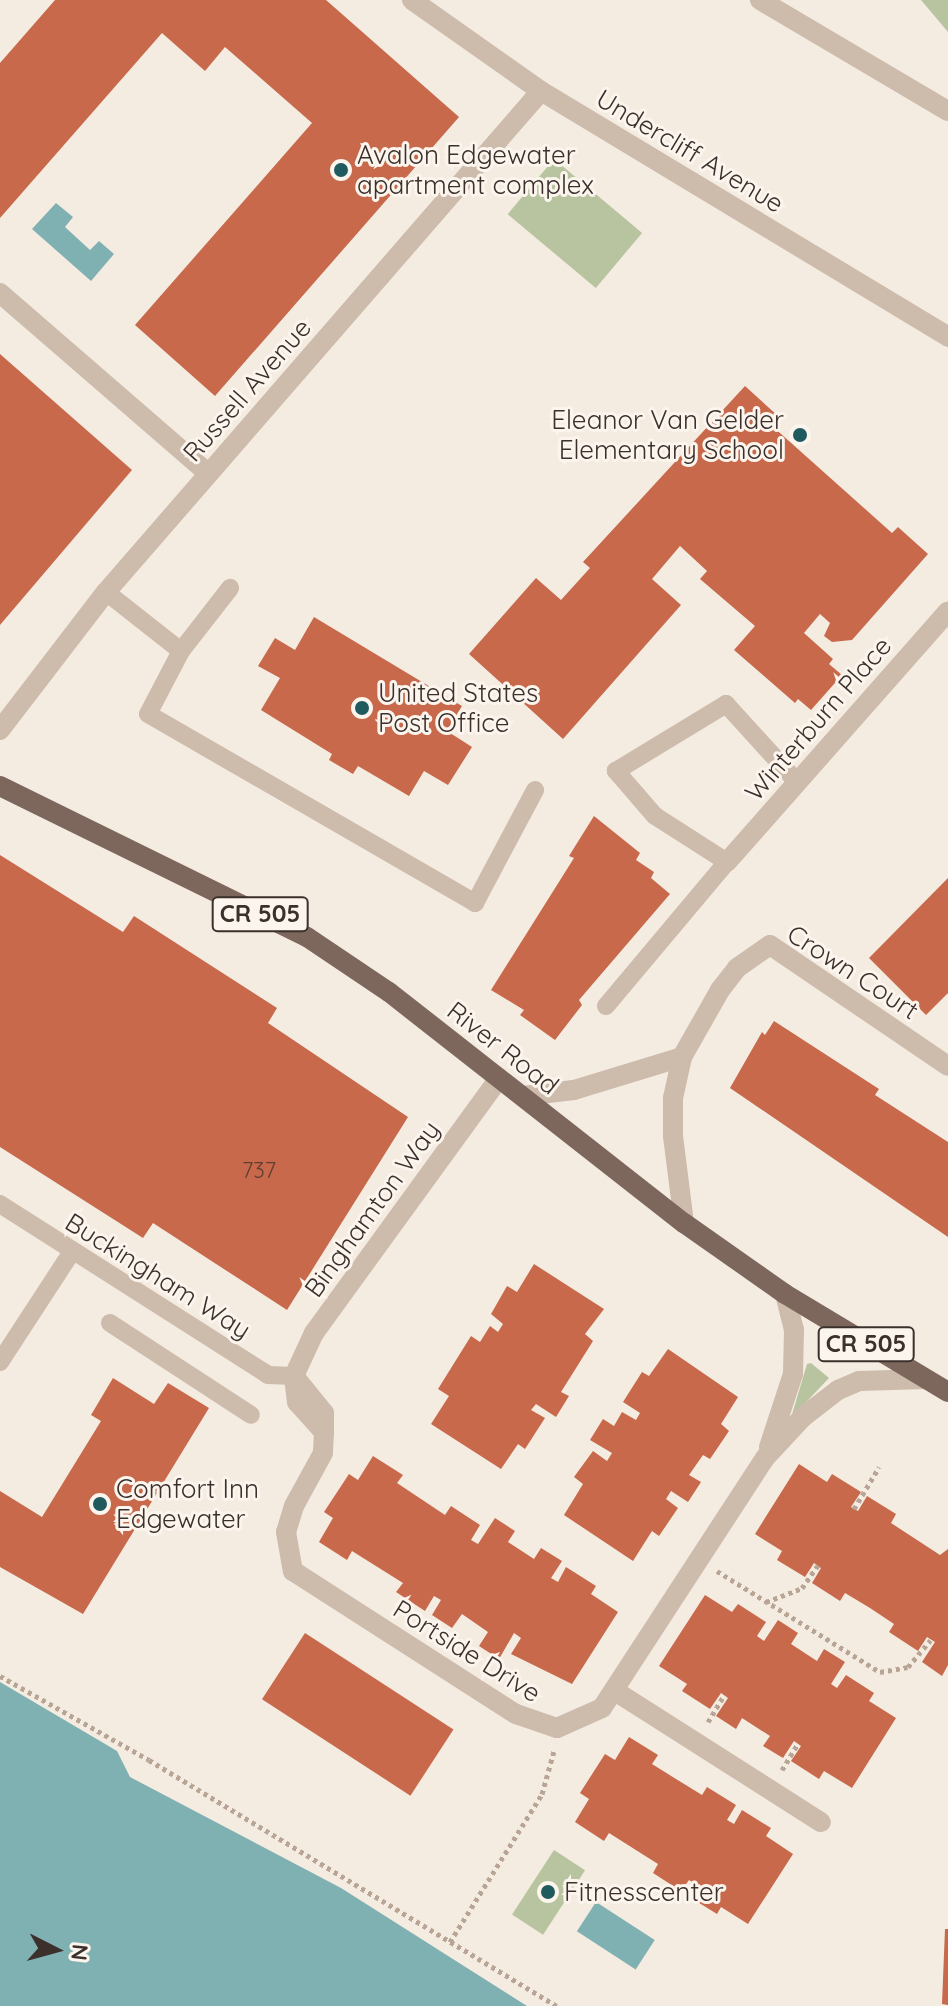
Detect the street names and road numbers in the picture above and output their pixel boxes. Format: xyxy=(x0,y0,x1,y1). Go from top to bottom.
street label: Undercliff Avenue xyxy=(591,83,789,219)
street label: Russell Avenue xyxy=(177,312,317,468)
street label: Winterburn Place xyxy=(738,631,898,807)
road number: CR 505 xyxy=(210,894,310,934)
street label: Crown Court xyxy=(782,918,924,1026)
street label: River Road xyxy=(441,995,565,1101)
street label: Binghamton Way xyxy=(298,1115,446,1303)
street label: Buckingham Way xyxy=(60,1206,256,1346)
road number: CR 505 xyxy=(816,1324,916,1364)
street label: Portside Drive xyxy=(387,1593,547,1709)

